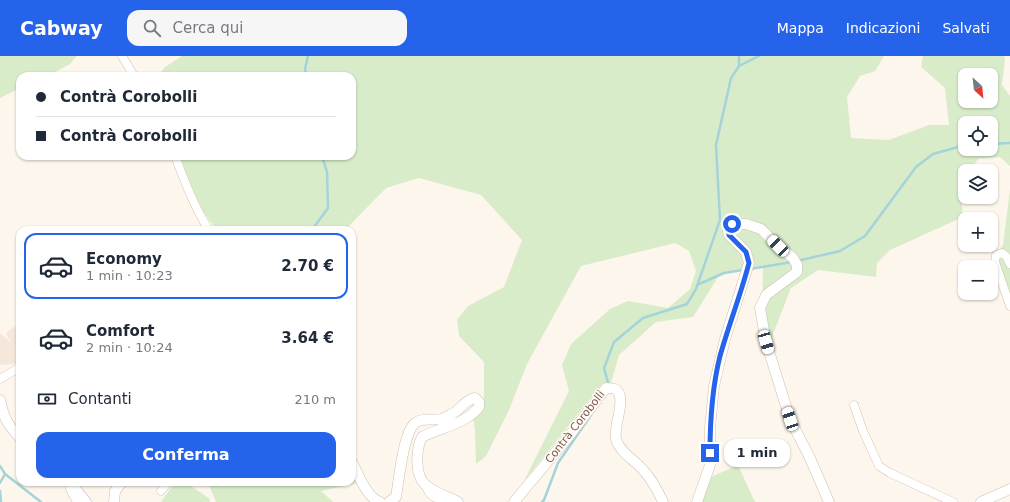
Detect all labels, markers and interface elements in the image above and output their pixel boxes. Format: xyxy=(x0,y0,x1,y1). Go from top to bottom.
search box xyxy=(127,10,407,46)
text: Cabway xyxy=(20,17,103,39)
icon: search xyxy=(141,17,163,39)
text: Cerca qui xyxy=(173,19,244,37)
text: Mappa xyxy=(777,20,824,36)
text: Indicazioni xyxy=(846,20,920,36)
text: Salvati xyxy=(942,20,990,36)
north arrow xyxy=(958,68,998,108)
map controls xyxy=(958,68,998,300)
text: Contrà Corobolli xyxy=(60,88,197,106)
button: locate xyxy=(958,116,998,156)
text: Contrà Corobolli xyxy=(60,127,197,145)
button: layers xyxy=(958,164,998,204)
button: + xyxy=(958,212,998,252)
route start xyxy=(723,215,741,233)
car xyxy=(765,233,791,259)
icon: car xyxy=(38,248,74,284)
text: Economy xyxy=(86,250,162,268)
text: 2.70 € xyxy=(281,257,334,275)
button: − xyxy=(958,260,998,300)
text: 1 min · 10:23 xyxy=(86,268,173,283)
icon: car xyxy=(38,320,74,356)
text: Comfort xyxy=(86,322,154,340)
text: 3.64 € xyxy=(281,329,334,347)
car xyxy=(757,329,775,355)
text: 2 min · 10:24 xyxy=(86,340,173,355)
icon: cash xyxy=(36,388,58,410)
street label: Contrà Corobolli xyxy=(543,388,607,466)
text: Contanti xyxy=(68,390,132,408)
text: 210 m xyxy=(294,392,336,407)
car xyxy=(781,406,799,432)
button: Conferma xyxy=(36,432,336,478)
callout: 1 min xyxy=(724,439,790,467)
route end xyxy=(701,444,719,462)
text: 1 min xyxy=(737,445,777,460)

